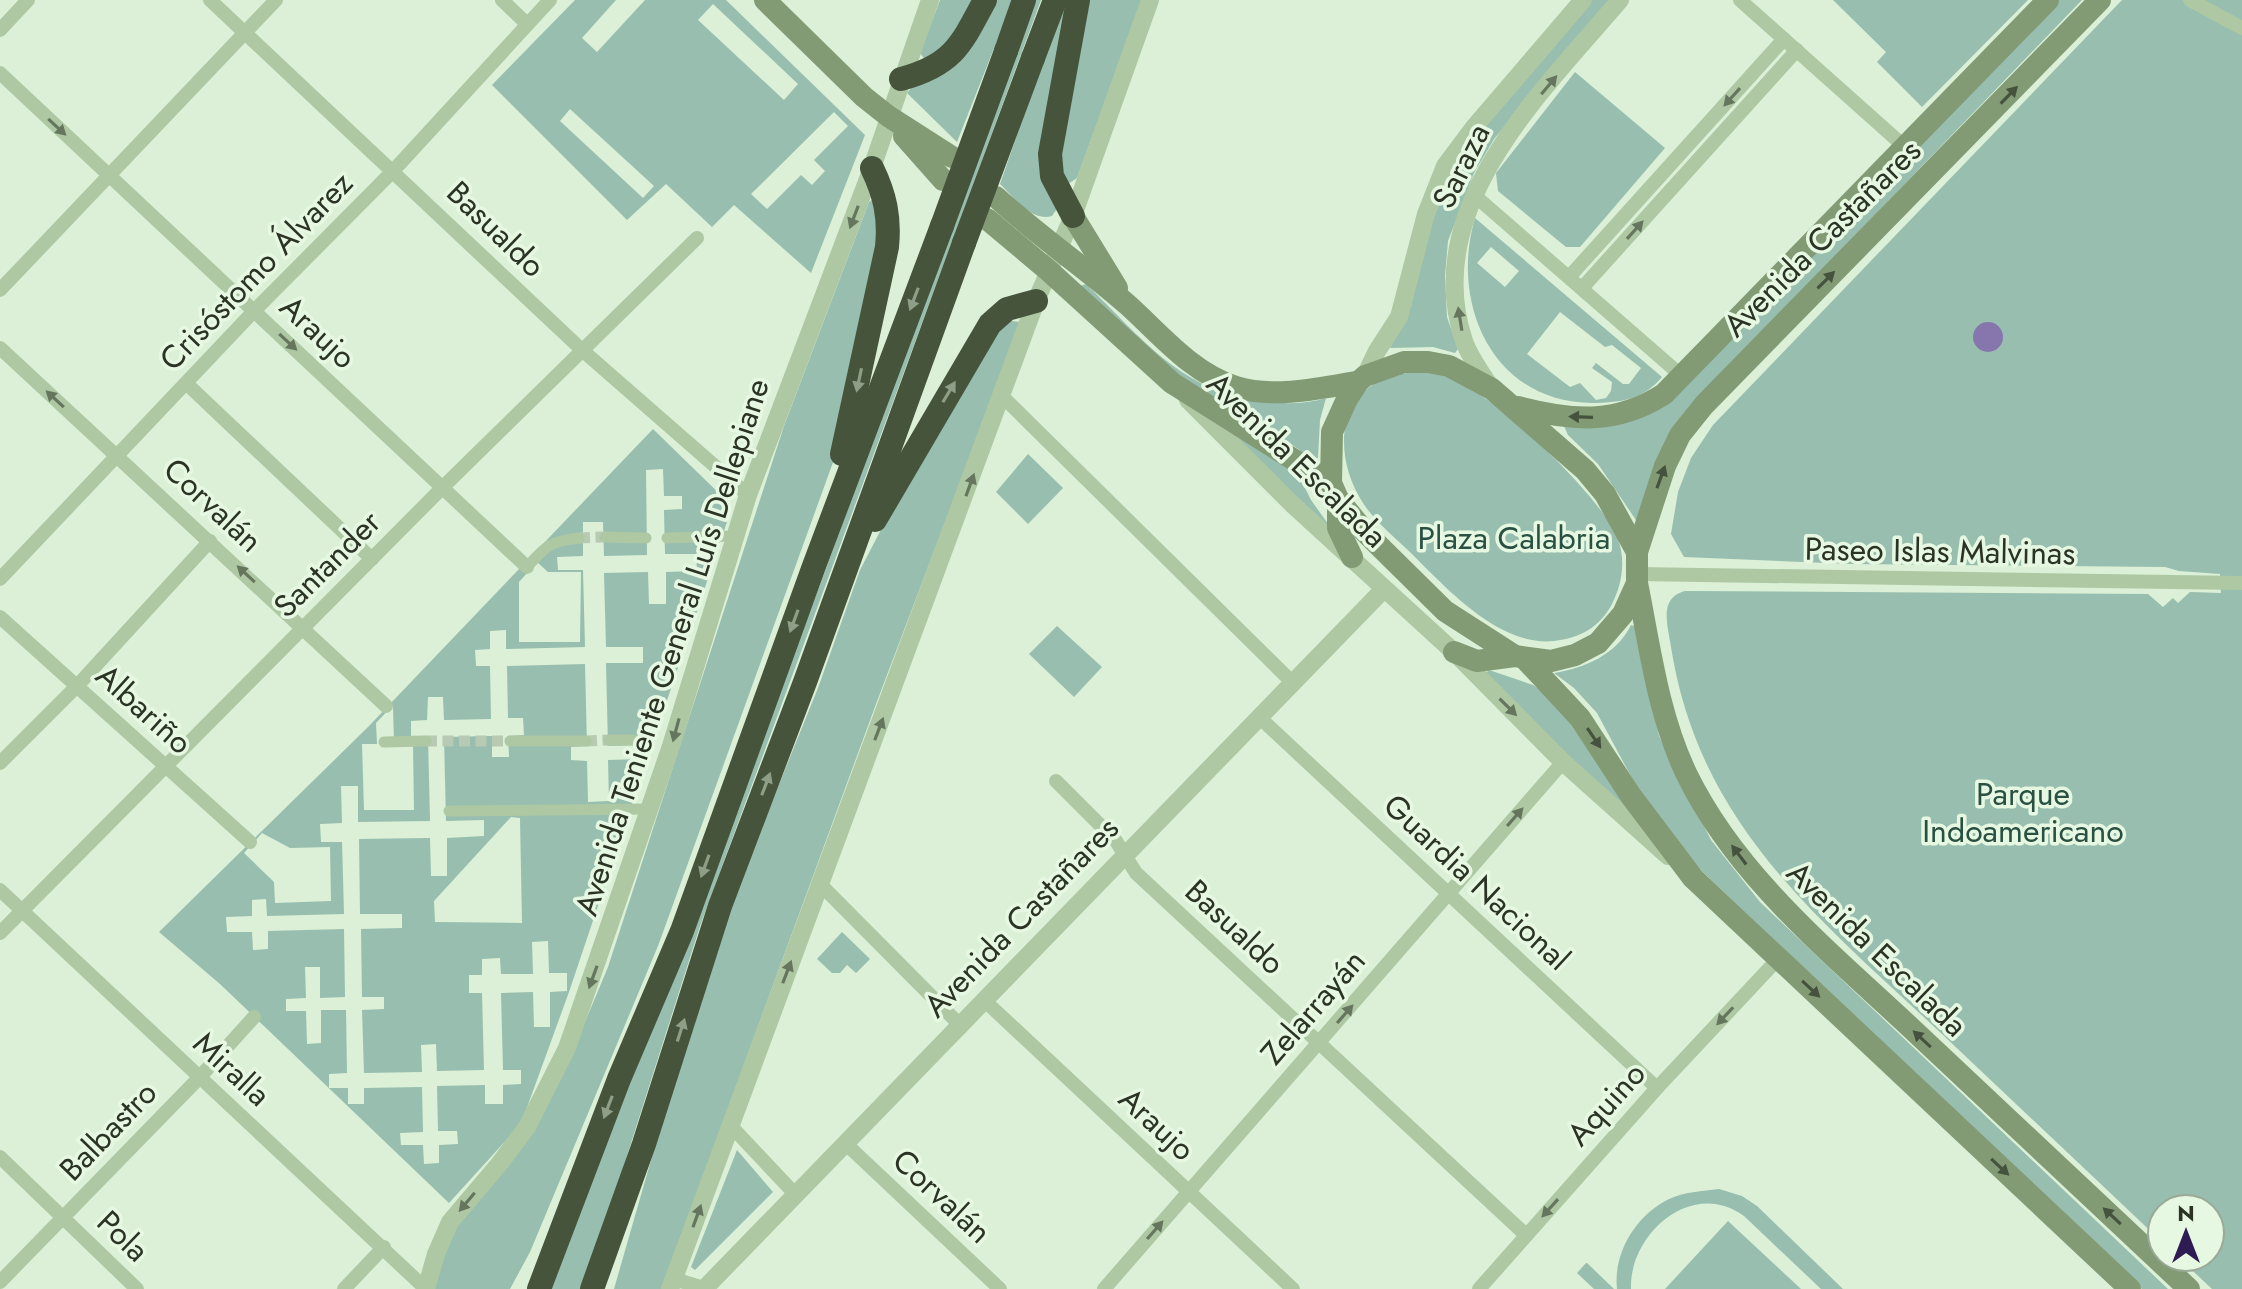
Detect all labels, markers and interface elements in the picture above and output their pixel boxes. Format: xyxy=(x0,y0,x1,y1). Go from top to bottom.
one-way arrow xyxy=(1540,75,1557,95)
one-way arrow xyxy=(1999,86,2018,105)
one-way arrow xyxy=(1723,87,1741,106)
street label: Saraza xyxy=(1421,116,1501,216)
one-way arrow xyxy=(47,117,66,135)
street label: Avenida Castañares xyxy=(1713,129,1931,347)
street label: Crisóstomo Álvarez xyxy=(149,161,363,381)
street label: Basualdo xyxy=(436,170,556,288)
one-way arrow xyxy=(847,205,860,229)
one-way arrow xyxy=(1626,220,1644,239)
one-way arrow xyxy=(1817,271,1835,290)
street label: Araujo xyxy=(269,285,367,379)
one-way arrow xyxy=(907,287,920,311)
one-way arrow xyxy=(1453,306,1466,331)
one-way arrow xyxy=(278,333,297,351)
street label: Avenida Escalada xyxy=(1196,362,1398,558)
one-way arrow xyxy=(852,368,865,393)
street label: Avenida Teniente General Luís Dellepiane xyxy=(563,373,781,921)
one-way arrow xyxy=(941,381,955,403)
one-way arrow xyxy=(46,390,65,408)
one-way arrow xyxy=(1568,410,1593,423)
street label: Corvalán xyxy=(153,447,273,563)
one-way arrow xyxy=(1655,465,1668,489)
one-way arrow xyxy=(964,473,977,497)
street label: Santander xyxy=(263,500,391,628)
park label: Plaza Calabria xyxy=(1418,515,1611,561)
street label: Paseo Islas Malvinas xyxy=(1804,526,2076,576)
one-way arrow xyxy=(237,566,256,584)
one-way arrow xyxy=(787,610,799,634)
street label: Albariño xyxy=(86,653,202,765)
one-way arrow xyxy=(1499,697,1517,716)
one-way arrow xyxy=(873,717,886,741)
one-way arrow xyxy=(669,718,681,743)
one-way arrow xyxy=(1586,727,1601,748)
park label: Parque Indoamericano xyxy=(1922,771,2124,854)
one-way arrow xyxy=(760,772,773,796)
street label: Guardia Nacional xyxy=(1373,783,1581,981)
street label: Avenida Castañares xyxy=(913,806,1129,1028)
one-way arrow xyxy=(1506,808,1523,828)
one-way arrow xyxy=(1731,845,1747,865)
street label: Avenida Escalada xyxy=(1776,851,1978,1047)
one-way arrow xyxy=(698,854,711,878)
street label: Basualdo xyxy=(1175,869,1295,985)
street label: Zelarrayán xyxy=(1250,939,1376,1075)
one-way arrow xyxy=(781,960,794,984)
one-way arrow xyxy=(586,965,598,989)
one-way arrow xyxy=(1801,980,1820,998)
one-way arrow xyxy=(1336,1004,1353,1024)
one-way arrow xyxy=(1716,1006,1734,1025)
one-way arrow xyxy=(675,1017,687,1041)
street label: Miralla xyxy=(183,1021,281,1117)
one-way arrow xyxy=(1913,1030,1932,1048)
street label: Aquino xyxy=(1556,1052,1656,1156)
street label: Balbastro xyxy=(49,1071,167,1191)
street label: Araujo xyxy=(1108,1077,1206,1171)
one-way arrow xyxy=(601,1095,614,1119)
street label: Corvalán xyxy=(882,1138,1002,1254)
one-way arrow xyxy=(1990,1158,2009,1176)
one-way arrow xyxy=(459,1191,476,1211)
north arrow xyxy=(2146,1193,2226,1273)
text: N xyxy=(2177,1197,2195,1229)
one-way arrow xyxy=(1542,1198,1559,1218)
street label: Pola xyxy=(87,1200,159,1272)
one-way arrow xyxy=(691,1204,704,1228)
one-way arrow xyxy=(2103,1208,2122,1226)
one-way arrow xyxy=(1146,1221,1163,1241)

